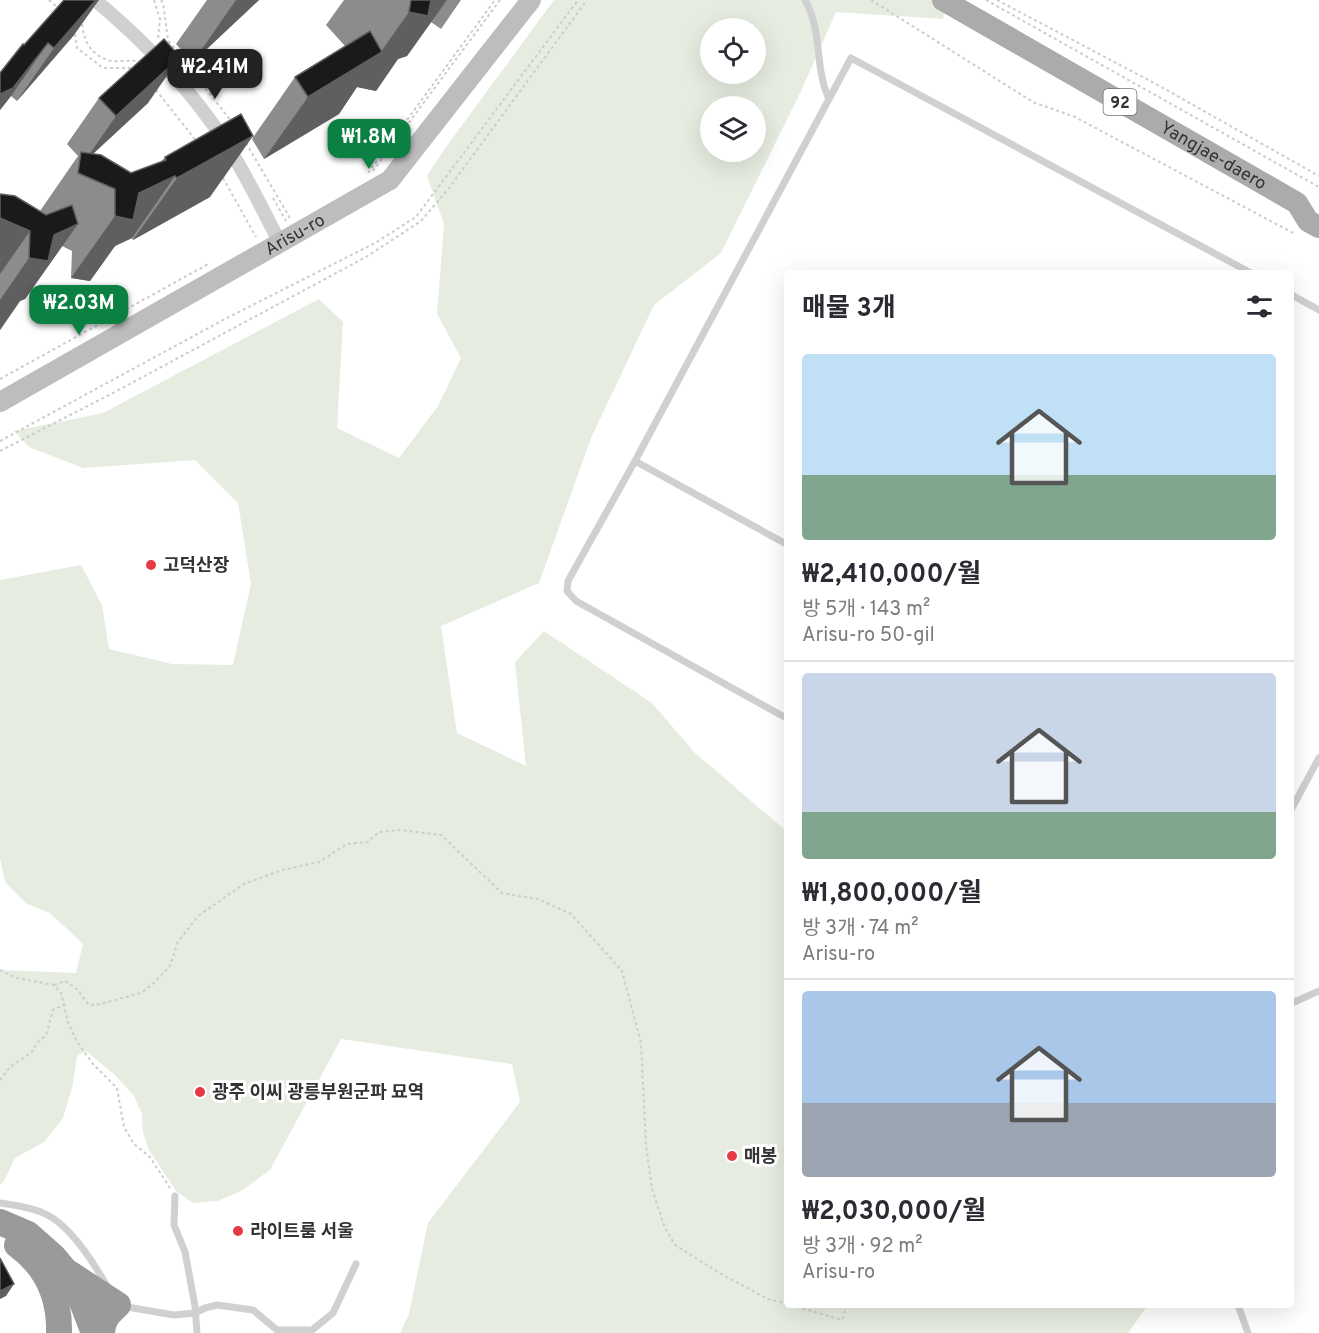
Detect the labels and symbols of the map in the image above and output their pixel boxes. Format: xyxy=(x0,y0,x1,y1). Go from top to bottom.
pin: ₩2.41M xyxy=(166,49,264,100)
road number: 92 xyxy=(1104,89,1136,115)
street label: Yangjae-daero xyxy=(1156,117,1270,196)
pin: ₩1.8M xyxy=(327,119,411,170)
street label: Arisu-ro xyxy=(261,209,330,262)
pin: ₩2.03M xyxy=(30,285,128,336)
place label: 고덕산장 xyxy=(163,555,230,578)
marker: 고덕산장 xyxy=(144,558,158,572)
place label: 광주 이씨 광릉부원군파 묘역 xyxy=(212,1082,424,1105)
marker: 광주 이씨 광릉부원군파 묘역 xyxy=(193,1085,207,1099)
place label: 매봉 xyxy=(744,1146,777,1169)
marker: 매봉 xyxy=(725,1149,739,1163)
place label: 라이트룸 서울 xyxy=(250,1221,354,1244)
marker: 라이트룸 서울 xyxy=(231,1224,245,1238)

